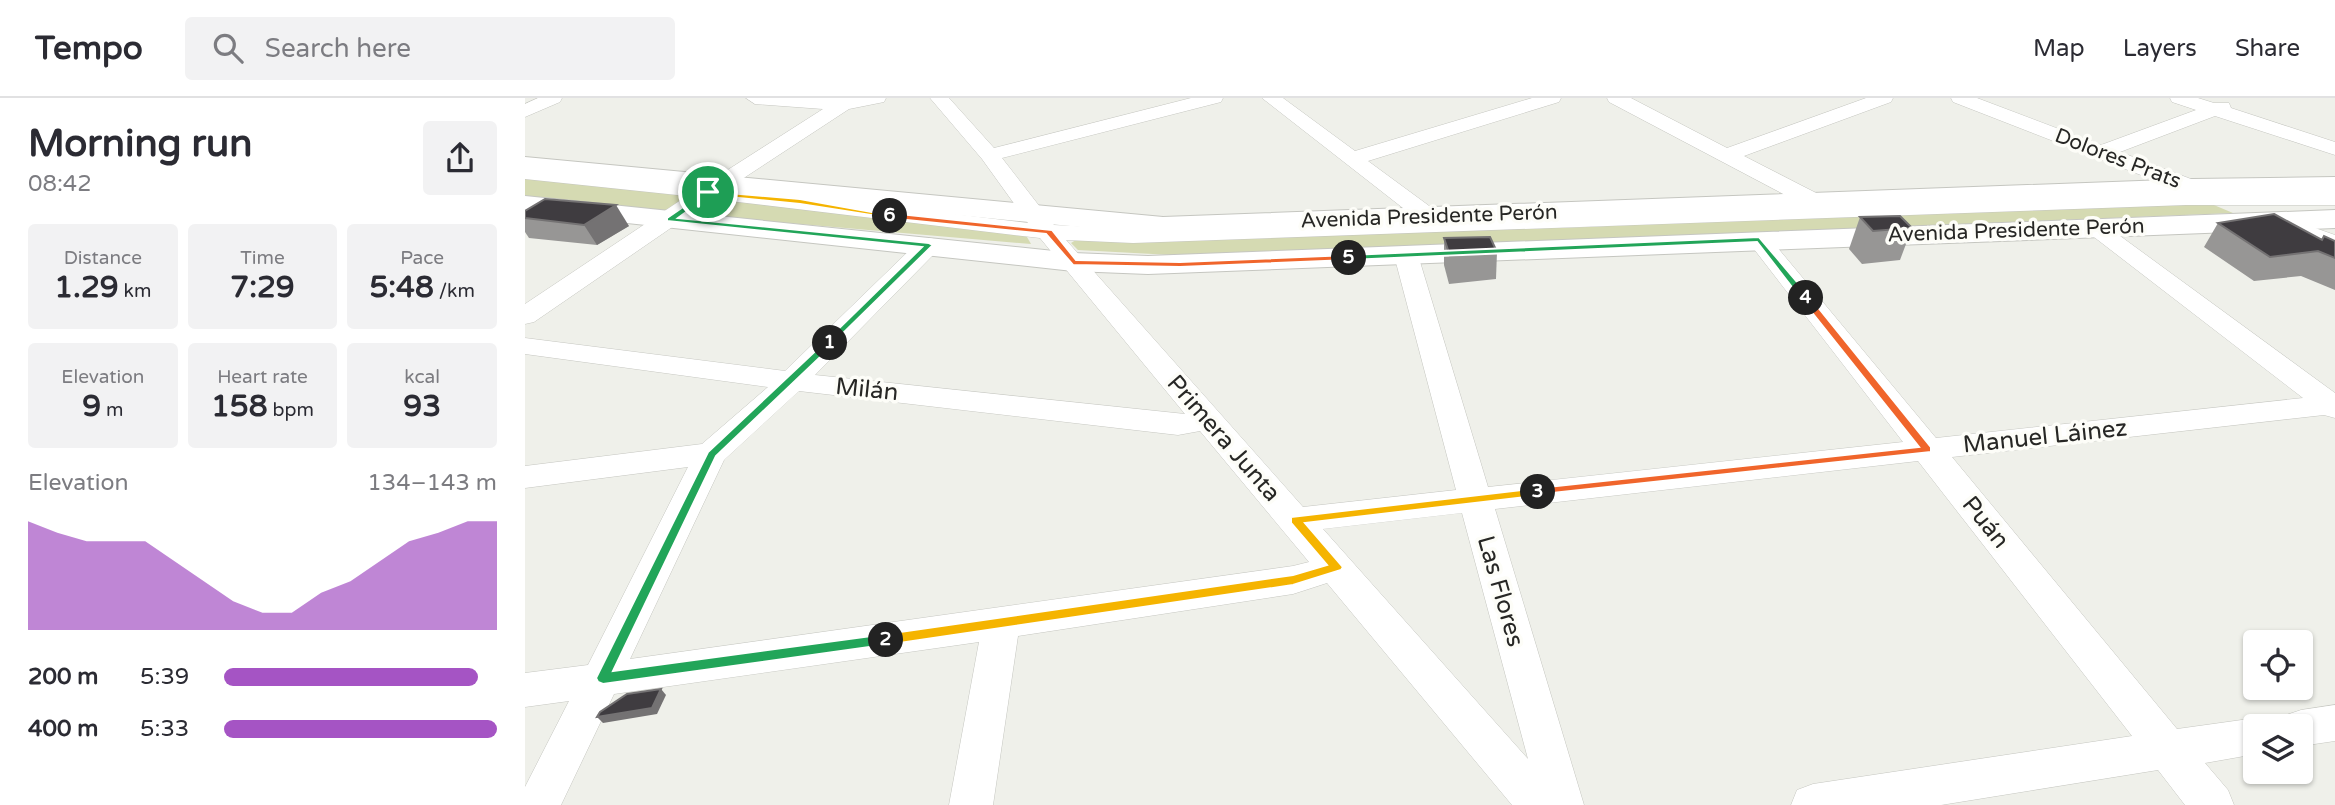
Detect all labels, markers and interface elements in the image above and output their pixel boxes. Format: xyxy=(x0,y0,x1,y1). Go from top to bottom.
search box xyxy=(185,17,675,80)
text: Tempo xyxy=(35,29,143,68)
icon: search xyxy=(209,29,247,67)
text: Search here xyxy=(265,33,411,64)
text: Map xyxy=(2033,34,2085,63)
text: Layers xyxy=(2123,34,2197,63)
text: Share xyxy=(2235,34,2300,63)
text: Morning run xyxy=(28,121,252,167)
button: share xyxy=(423,121,497,195)
street label: Dolores Prats xyxy=(2051,123,2184,194)
pin xyxy=(678,162,738,222)
text: 08:42 xyxy=(28,170,92,198)
icon: arrive xyxy=(689,173,727,211)
pin: 6 xyxy=(873,198,907,234)
street label: Avenida Presidente Perón xyxy=(1300,200,1558,233)
text: 6 xyxy=(884,204,895,226)
street label: Avenida Presidente Perón xyxy=(1887,214,2145,247)
pin: 5 xyxy=(1331,240,1367,276)
text: 5 xyxy=(1343,246,1354,268)
text: Distance xyxy=(64,247,142,269)
text: Time xyxy=(240,247,285,269)
text: Pace xyxy=(400,247,444,269)
text: 1.29 xyxy=(54,269,119,306)
text: 7:29 xyxy=(230,269,295,306)
text: 5:48 xyxy=(369,269,434,306)
text: km xyxy=(119,280,151,302)
text: /km xyxy=(434,280,475,302)
pin: 4 xyxy=(1789,280,1823,316)
text: 4 xyxy=(1800,286,1811,308)
pin: 1 xyxy=(813,326,847,360)
text: 1 xyxy=(824,331,835,353)
text: Elevation xyxy=(61,366,144,388)
text: Heart rate xyxy=(217,366,308,388)
text: kcal xyxy=(404,366,440,388)
street label: Primera Junta xyxy=(1161,369,1287,508)
street label: Milán xyxy=(834,372,900,407)
text: 9 xyxy=(82,388,101,425)
text: 158 xyxy=(211,388,268,425)
text: 93 xyxy=(403,388,441,425)
text: m xyxy=(101,399,123,421)
text: bpm xyxy=(268,399,314,421)
street label: Manuel Láinez xyxy=(1961,413,2129,460)
text: Elevation xyxy=(28,469,129,497)
text: 134–143 m xyxy=(367,469,497,497)
pin: 3 xyxy=(1521,474,1555,510)
text: 3 xyxy=(1532,480,1543,502)
street label: Puán xyxy=(1956,490,2015,554)
street label: Las Flores xyxy=(1471,532,1530,650)
pin: 2 xyxy=(869,622,903,658)
text: 2 xyxy=(880,628,891,650)
map controls xyxy=(2243,630,2313,784)
button: locate xyxy=(2243,630,2313,700)
text: 200 m xyxy=(28,663,98,691)
text: 5:39 xyxy=(140,663,189,691)
button: layers xyxy=(2243,714,2313,784)
text: 400 m xyxy=(28,715,98,743)
text: 5:33 xyxy=(140,715,189,743)

